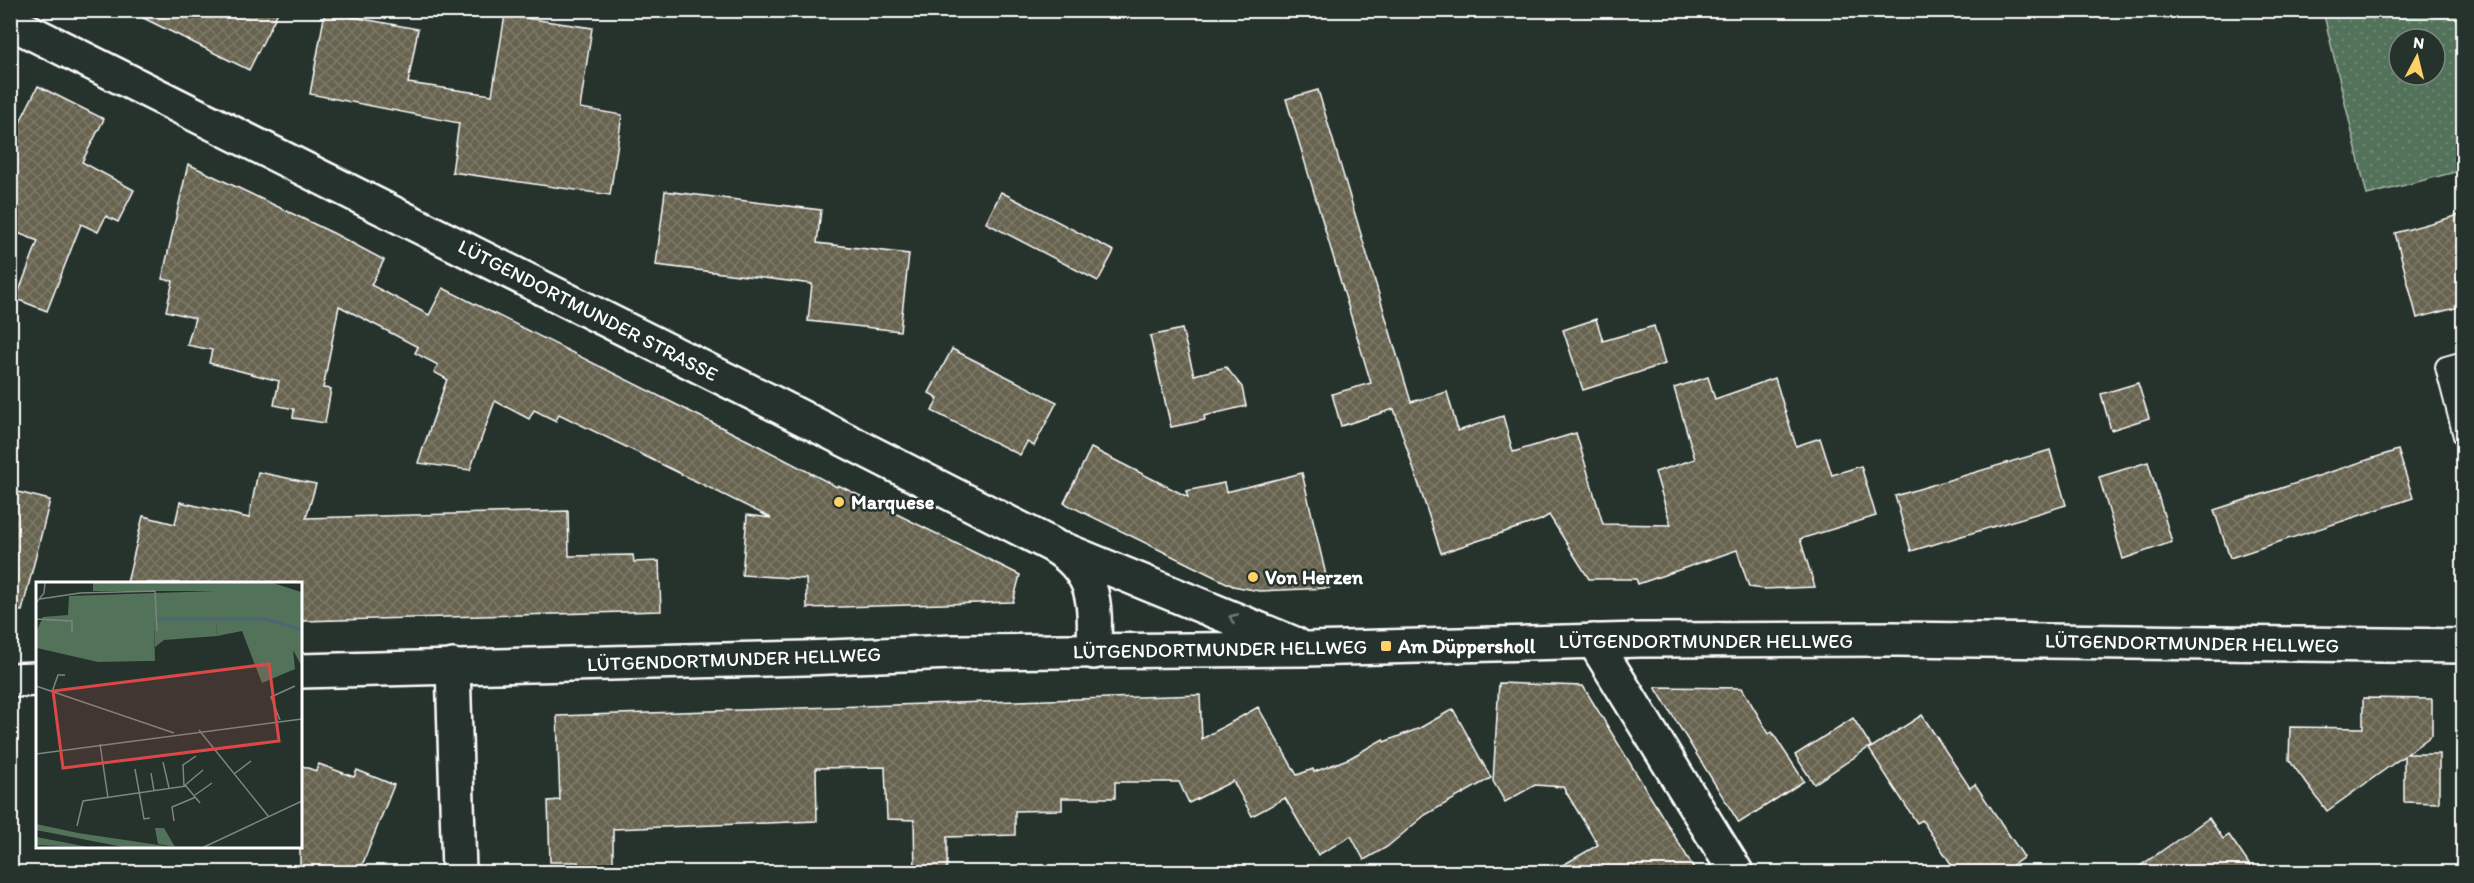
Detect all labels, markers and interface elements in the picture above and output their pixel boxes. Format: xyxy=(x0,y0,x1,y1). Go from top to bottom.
north arrow xyxy=(2387,27,2447,87)
text: N xyxy=(2412,33,2425,53)
street label: LÜTGENDORTMUNDER STRASSE xyxy=(454,234,722,386)
place label: Marquese xyxy=(851,490,935,515)
marker: Marquese xyxy=(832,495,846,509)
place label: Von Herzen xyxy=(1265,565,1364,589)
marker: Von Herzen xyxy=(1246,570,1260,584)
inset map xyxy=(36,582,302,847)
one-way arrow xyxy=(1228,613,1239,625)
street label: LÜTGENDORTMUNDER HELLWEG xyxy=(2045,628,2339,658)
street label: LÜTGENDORTMUNDER HELLWEG xyxy=(1559,629,1853,653)
street label: LÜTGENDORTMUNDER HELLWEG xyxy=(1073,634,1367,664)
place label: Am Düppersholl xyxy=(1397,634,1536,659)
marker: Am Düppersholl xyxy=(1379,639,1393,653)
street label: LÜTGENDORTMUNDER HELLWEG xyxy=(587,642,881,676)

